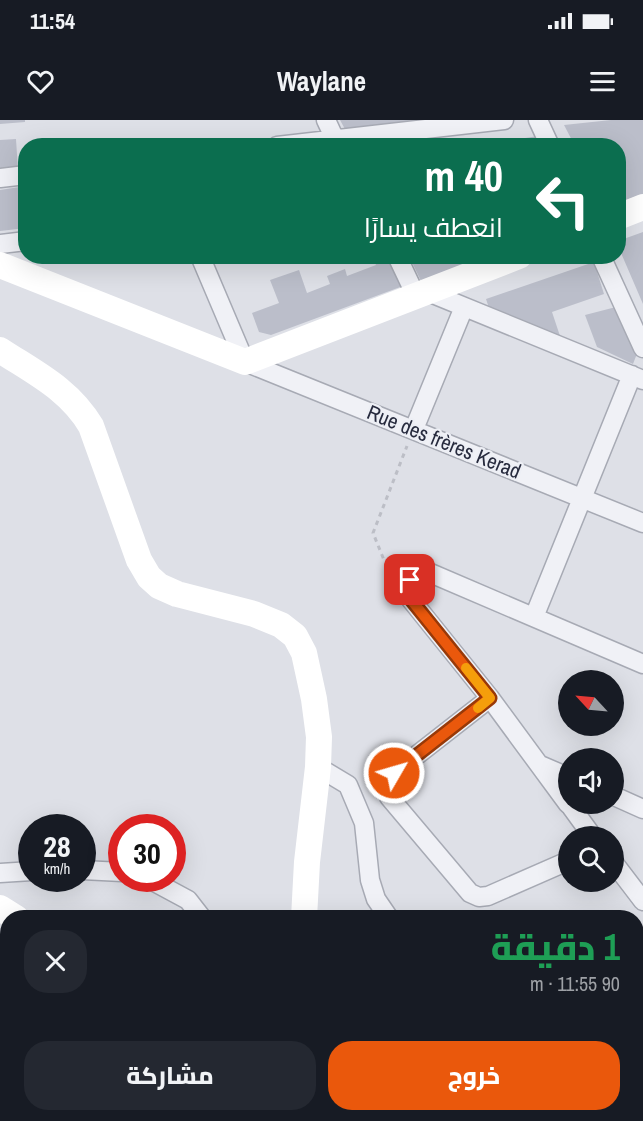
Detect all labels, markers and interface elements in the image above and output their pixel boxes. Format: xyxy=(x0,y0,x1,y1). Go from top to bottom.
text: 11:54 xyxy=(30,6,75,36)
text: Waylane xyxy=(277,63,366,99)
icon: heart xyxy=(24,65,57,98)
icon: menu xyxy=(586,65,619,98)
text: 40 m xyxy=(424,148,503,204)
icon: left xyxy=(524,162,602,240)
text: انعطف يسارًا xyxy=(364,209,503,245)
street label: Rue des frères Kerad xyxy=(363,397,526,486)
pin xyxy=(384,554,435,605)
icon: arrive xyxy=(393,563,426,596)
north arrow xyxy=(558,670,624,736)
map controls xyxy=(558,670,624,892)
position arrow xyxy=(362,741,426,805)
button: sound xyxy=(558,748,624,814)
speed limit sign: 30 xyxy=(108,814,186,892)
text: 28 xyxy=(43,826,71,866)
button: search xyxy=(558,826,624,892)
text: km/h xyxy=(44,858,70,879)
text: 1 دقيقة xyxy=(491,923,620,971)
button: close xyxy=(24,930,87,993)
text: 90 m · 11:55 xyxy=(530,970,620,997)
button: مشاركة xyxy=(24,1041,316,1110)
button: خروج xyxy=(328,1041,620,1110)

